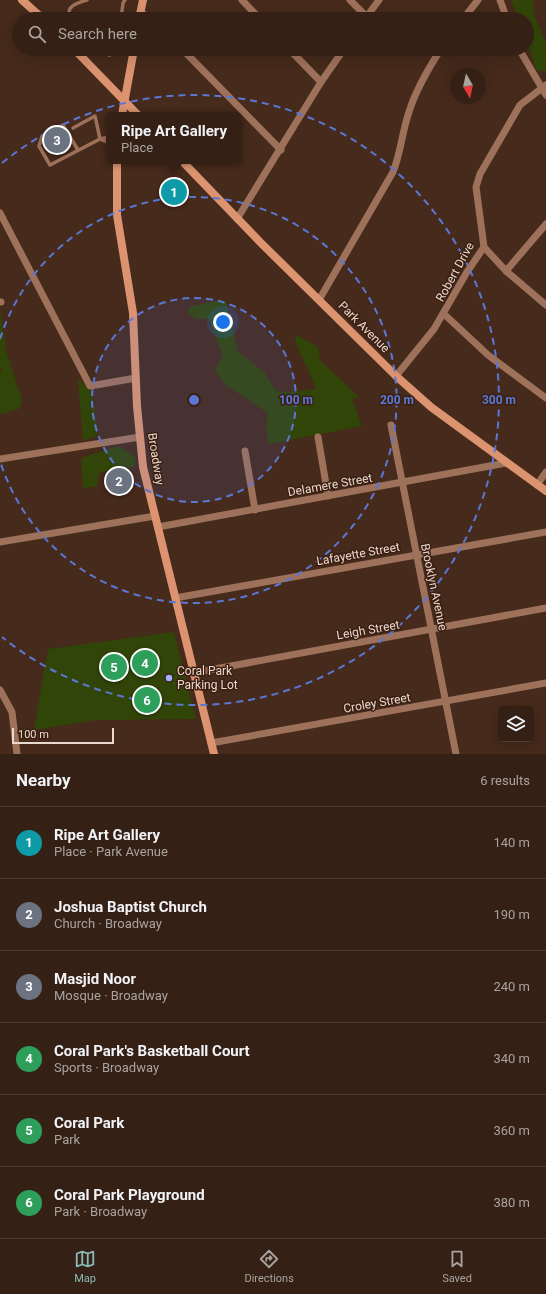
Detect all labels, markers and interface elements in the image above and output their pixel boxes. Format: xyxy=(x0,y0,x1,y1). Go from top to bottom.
search box xyxy=(12,12,534,56)
icon: search xyxy=(26,23,48,45)
text: Search here xyxy=(58,25,137,43)
north arrow xyxy=(450,68,486,104)
popup xyxy=(106,112,242,164)
text: Ripe Art Gallery xyxy=(121,122,227,140)
pin: 3 xyxy=(44,125,70,155)
text: Place xyxy=(121,140,153,155)
pin: 1 xyxy=(161,177,187,207)
street label: Robert Drive xyxy=(433,240,477,304)
street label: Park Avenue xyxy=(336,299,392,355)
your location xyxy=(213,312,233,332)
centre of rings xyxy=(187,393,201,407)
text: 100 m xyxy=(279,393,313,407)
text: 200 m xyxy=(380,393,414,407)
text: 300 m xyxy=(482,393,516,407)
street label: Broadway xyxy=(145,432,167,486)
pin: 2 xyxy=(106,466,132,496)
street label: Delamere Street xyxy=(287,471,373,499)
street label: Lafayette Street xyxy=(315,540,401,568)
street label: Brooklyn Avenue xyxy=(418,542,450,632)
street label: Leigh Street xyxy=(335,618,401,642)
pin: 4 xyxy=(132,648,158,678)
pin: 5 xyxy=(101,652,127,682)
place label: Coral Park Parking Lot xyxy=(177,664,238,692)
marker: Coral Park Parking Lot xyxy=(164,673,174,683)
pin: 6 xyxy=(134,685,160,715)
street label: Croley Street xyxy=(342,690,412,716)
map controls xyxy=(498,706,534,742)
button: layers xyxy=(498,706,534,742)
scale bar xyxy=(12,726,114,745)
text: 100 m xyxy=(18,728,49,741)
text: Nearby xyxy=(16,770,71,790)
text: 6 results xyxy=(480,773,530,788)
text: Ripe Art Gallery xyxy=(54,826,160,844)
text: 1 xyxy=(25,835,33,850)
text: 140 m xyxy=(493,835,530,850)
text: Place · Park Avenue xyxy=(54,844,168,859)
text: Joshua Baptist Church xyxy=(54,898,207,916)
text: 2 xyxy=(25,907,33,922)
text: 190 m xyxy=(493,907,530,922)
text: Church · Broadway xyxy=(54,916,162,931)
text: Masjid Noor xyxy=(54,970,136,988)
text: 3 xyxy=(25,979,33,994)
text: 240 m xyxy=(493,979,530,994)
text: Mosque · Broadway xyxy=(54,988,168,1003)
text: Coral Park's Basketball Court xyxy=(54,1042,250,1060)
text: 4 xyxy=(25,1051,33,1066)
text: 340 m xyxy=(493,1051,530,1066)
text: Sports · Broadway xyxy=(54,1060,159,1075)
text: Coral Park xyxy=(54,1114,124,1132)
text: 5 xyxy=(25,1123,33,1138)
text: 360 m xyxy=(493,1123,530,1138)
text: Park xyxy=(54,1132,80,1147)
text: Coral Park Playground xyxy=(54,1186,205,1204)
text: 6 xyxy=(25,1195,33,1210)
text: 380 m xyxy=(493,1195,530,1210)
text: Park · Broadway xyxy=(54,1204,147,1219)
tab: Map xyxy=(74,1248,96,1285)
tab: Directions xyxy=(244,1248,294,1285)
tab: Saved xyxy=(442,1248,472,1285)

